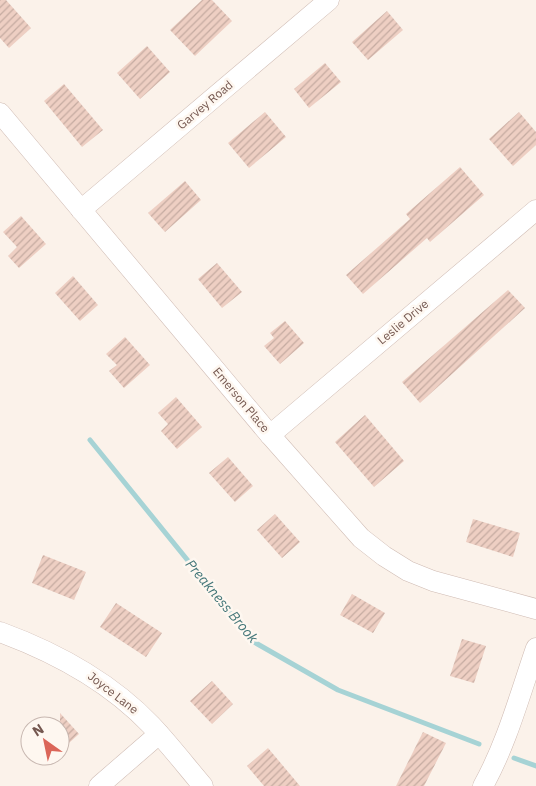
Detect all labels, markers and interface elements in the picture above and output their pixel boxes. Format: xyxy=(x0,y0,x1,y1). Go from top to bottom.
street label: Garvey Road xyxy=(174,77,236,132)
street label: Leslie Drive xyxy=(374,296,432,347)
street label: Emerson Place xyxy=(210,364,273,436)
water label: Preakness Brook xyxy=(182,556,263,647)
street label: Joyce Lane xyxy=(85,668,142,717)
north arrow xyxy=(20,716,70,766)
text: N xyxy=(29,720,47,740)

